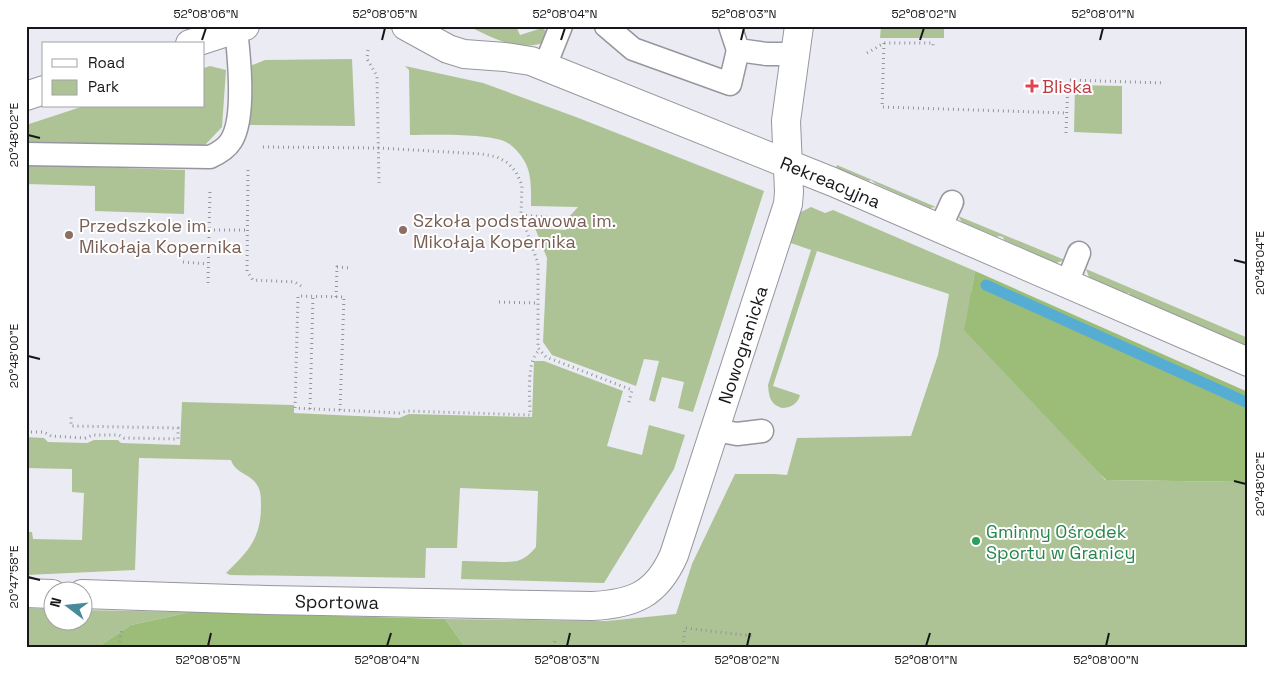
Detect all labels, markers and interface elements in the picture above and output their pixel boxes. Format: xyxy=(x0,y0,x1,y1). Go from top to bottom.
text: 52°08'06"N xyxy=(173,6,239,22)
text: 52°08'05"N xyxy=(352,6,418,22)
text: 52°08'04"N xyxy=(533,6,597,22)
text: 52°08'03"N xyxy=(711,6,777,22)
text: 52°08'02"N xyxy=(891,6,957,22)
text: 52°08'01"N xyxy=(1072,6,1134,22)
legend xyxy=(42,42,205,108)
text: Road xyxy=(88,53,125,72)
place label: Bliska xyxy=(1042,75,1092,98)
text: Park xyxy=(88,77,119,96)
marker: Bliska xyxy=(1026,80,1038,92)
text: 20°48'02"E xyxy=(6,103,22,167)
street label: Rekreacyjna xyxy=(777,151,884,213)
place label: Szkoła podstawowa im. Mikołaja Kopernika xyxy=(413,209,616,253)
place label: Przedszkole im. Mikołaja Kopernika xyxy=(79,214,242,258)
marker: Szkoła podstawowa im. Mikołaja Kopernika xyxy=(397,224,409,236)
marker: Przedszkole im. Mikołaja Kopernika xyxy=(63,229,75,241)
text: 20°48'04"E xyxy=(1252,231,1268,295)
street label: Nowogranicka xyxy=(712,283,772,406)
text: 20°48'00"E xyxy=(6,323,22,388)
text: 20°48'02"E xyxy=(1252,452,1268,516)
place label: Gminny Ośrodek Sportu w Granicy xyxy=(986,520,1135,564)
marker: Gminny Ośrodek Sportu w Granicy xyxy=(970,535,982,547)
text: 20°47'58"E xyxy=(6,545,22,608)
north arrow xyxy=(42,580,92,630)
street label: Sportowa xyxy=(295,589,379,614)
text: N xyxy=(46,595,65,609)
text: 52°08'05"N xyxy=(175,652,241,668)
text: 52°08'04"N xyxy=(355,652,419,668)
text: 52°08'03"N xyxy=(534,652,600,668)
text: 52°08'02"N xyxy=(714,652,780,668)
text: 52°08'01"N xyxy=(895,652,957,668)
text: 52°08'00"N xyxy=(1073,652,1139,668)

